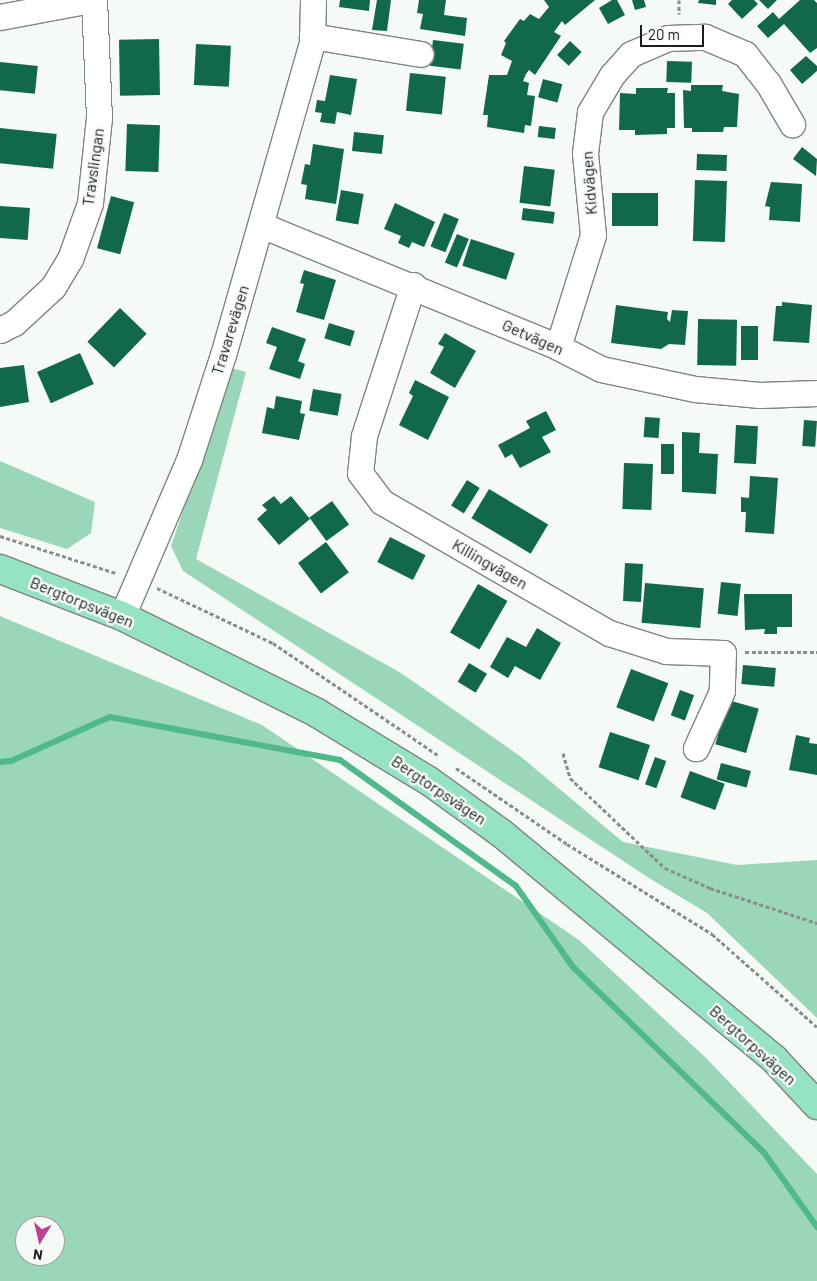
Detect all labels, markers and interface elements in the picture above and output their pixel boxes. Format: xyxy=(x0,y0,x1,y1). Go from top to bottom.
scale bar xyxy=(642,15,706,47)
text: 20 m xyxy=(648,25,680,43)
street label: Travslingan xyxy=(78,127,108,207)
street label: Kidvägen xyxy=(577,150,601,216)
street label: Travarevägen xyxy=(207,283,253,377)
street label: Getvägen xyxy=(499,315,567,359)
street label: Killingvägen xyxy=(449,535,531,593)
street label: Bergtorpsvägen xyxy=(27,572,137,632)
street label: Bergtorpsvägen xyxy=(388,751,490,829)
street label: Bergtorpsvägen xyxy=(706,1001,800,1089)
north arrow xyxy=(15,1216,65,1266)
text: N xyxy=(32,1246,44,1264)

